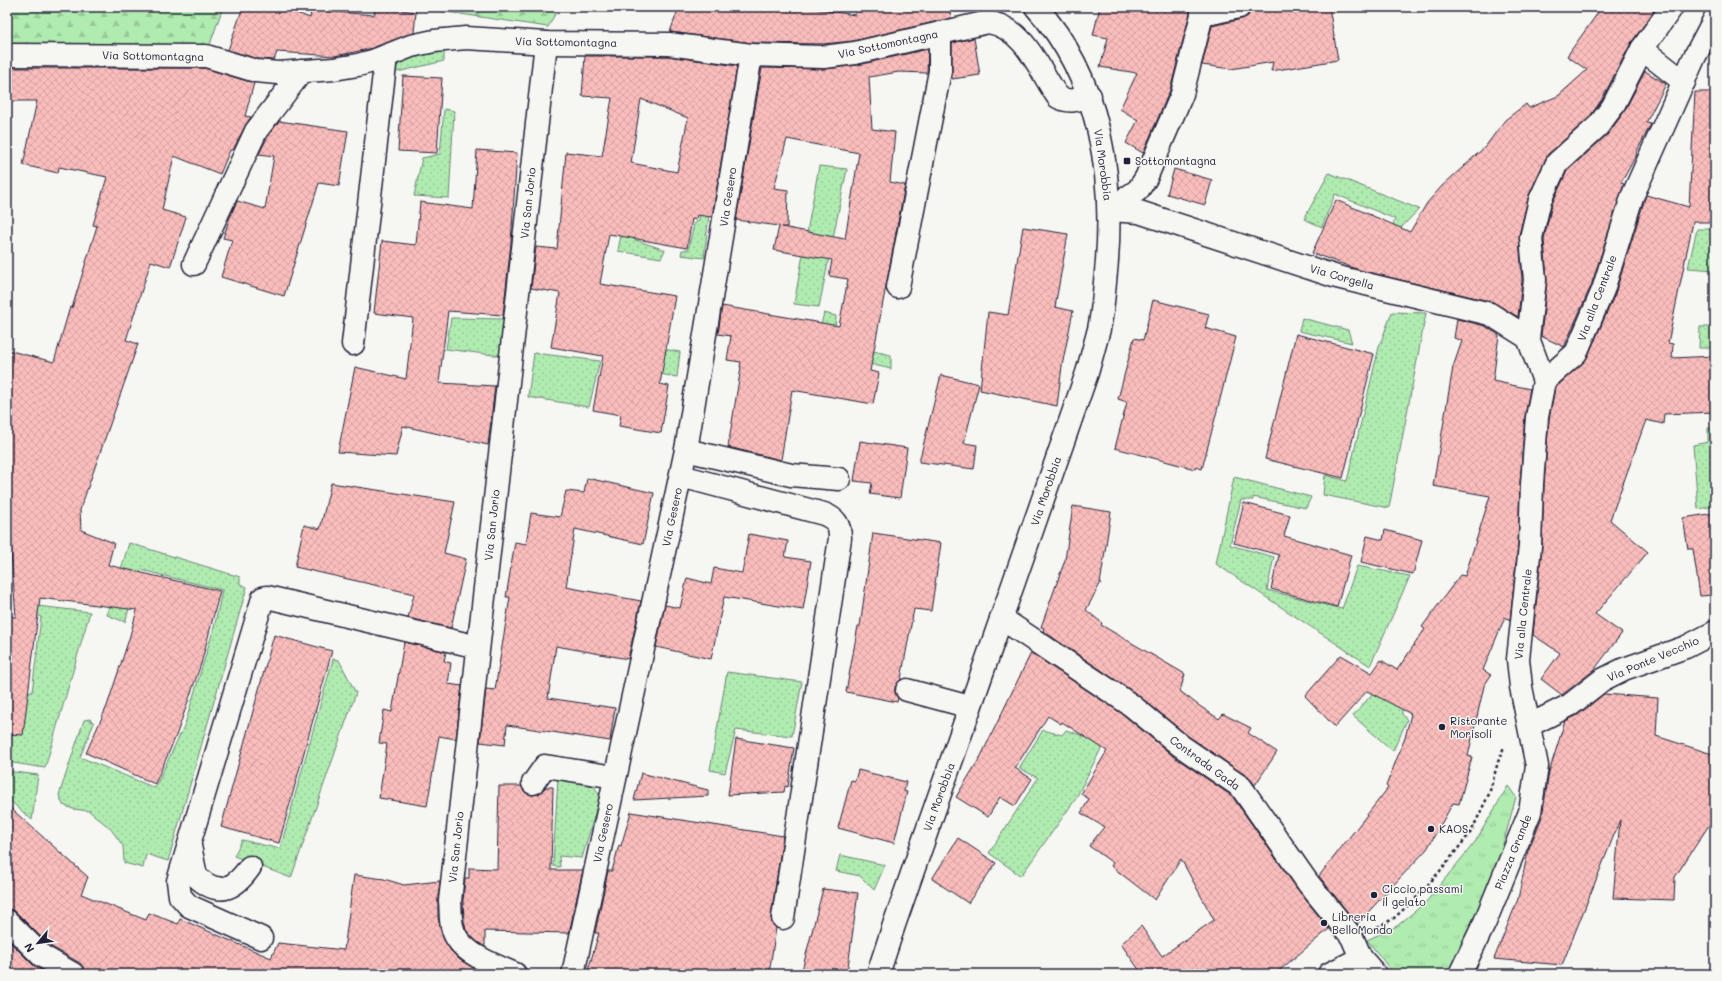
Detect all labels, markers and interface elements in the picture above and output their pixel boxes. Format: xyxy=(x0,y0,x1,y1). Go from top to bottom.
street label: Via Sottomontagna xyxy=(836,26,940,61)
street label: Via Sottomontagna xyxy=(515,33,617,50)
street label: Via Sottomontagna xyxy=(102,47,204,64)
street label: Via Morobbia xyxy=(1091,128,1116,202)
place label: Sottomontagna xyxy=(1135,153,1216,168)
marker: Sottomontagna xyxy=(1122,156,1132,166)
street label: Via San Jorio xyxy=(516,166,539,239)
street label: Via Gesero xyxy=(715,166,740,228)
street label: Via alla Centrale xyxy=(1573,252,1620,343)
street label: Via Corgella xyxy=(1308,260,1376,293)
street label: Via Morobbia xyxy=(1027,454,1064,528)
street label: Via Gesero xyxy=(658,486,685,548)
street label: Via San Jorio xyxy=(480,488,503,561)
street label: Via alla Centrale xyxy=(1510,568,1535,660)
street label: Via Ponte Vecchio xyxy=(1605,632,1701,685)
place label: Ristorante Morisoli xyxy=(1450,713,1507,741)
marker: Ristorante Morisoli xyxy=(1437,722,1447,732)
street label: Contrada Gada xyxy=(1167,732,1244,793)
street label: Via Morobbia xyxy=(919,760,958,833)
street label: Via Gesero xyxy=(589,802,616,864)
street label: Via San Jorio xyxy=(444,810,467,883)
street label: Piazza Grande xyxy=(1491,812,1535,892)
place label: KAOS xyxy=(1439,821,1468,836)
marker: KAOS xyxy=(1426,824,1436,834)
place label: Ciccio passami il gelato xyxy=(1382,881,1463,909)
marker: Ciccio passami il gelato xyxy=(1369,890,1379,900)
place label: Libreria BelloMondo xyxy=(1332,909,1393,937)
marker: Libreria BelloMondo xyxy=(1319,918,1329,928)
north arrow xyxy=(18,923,58,963)
text: N xyxy=(20,941,37,955)

